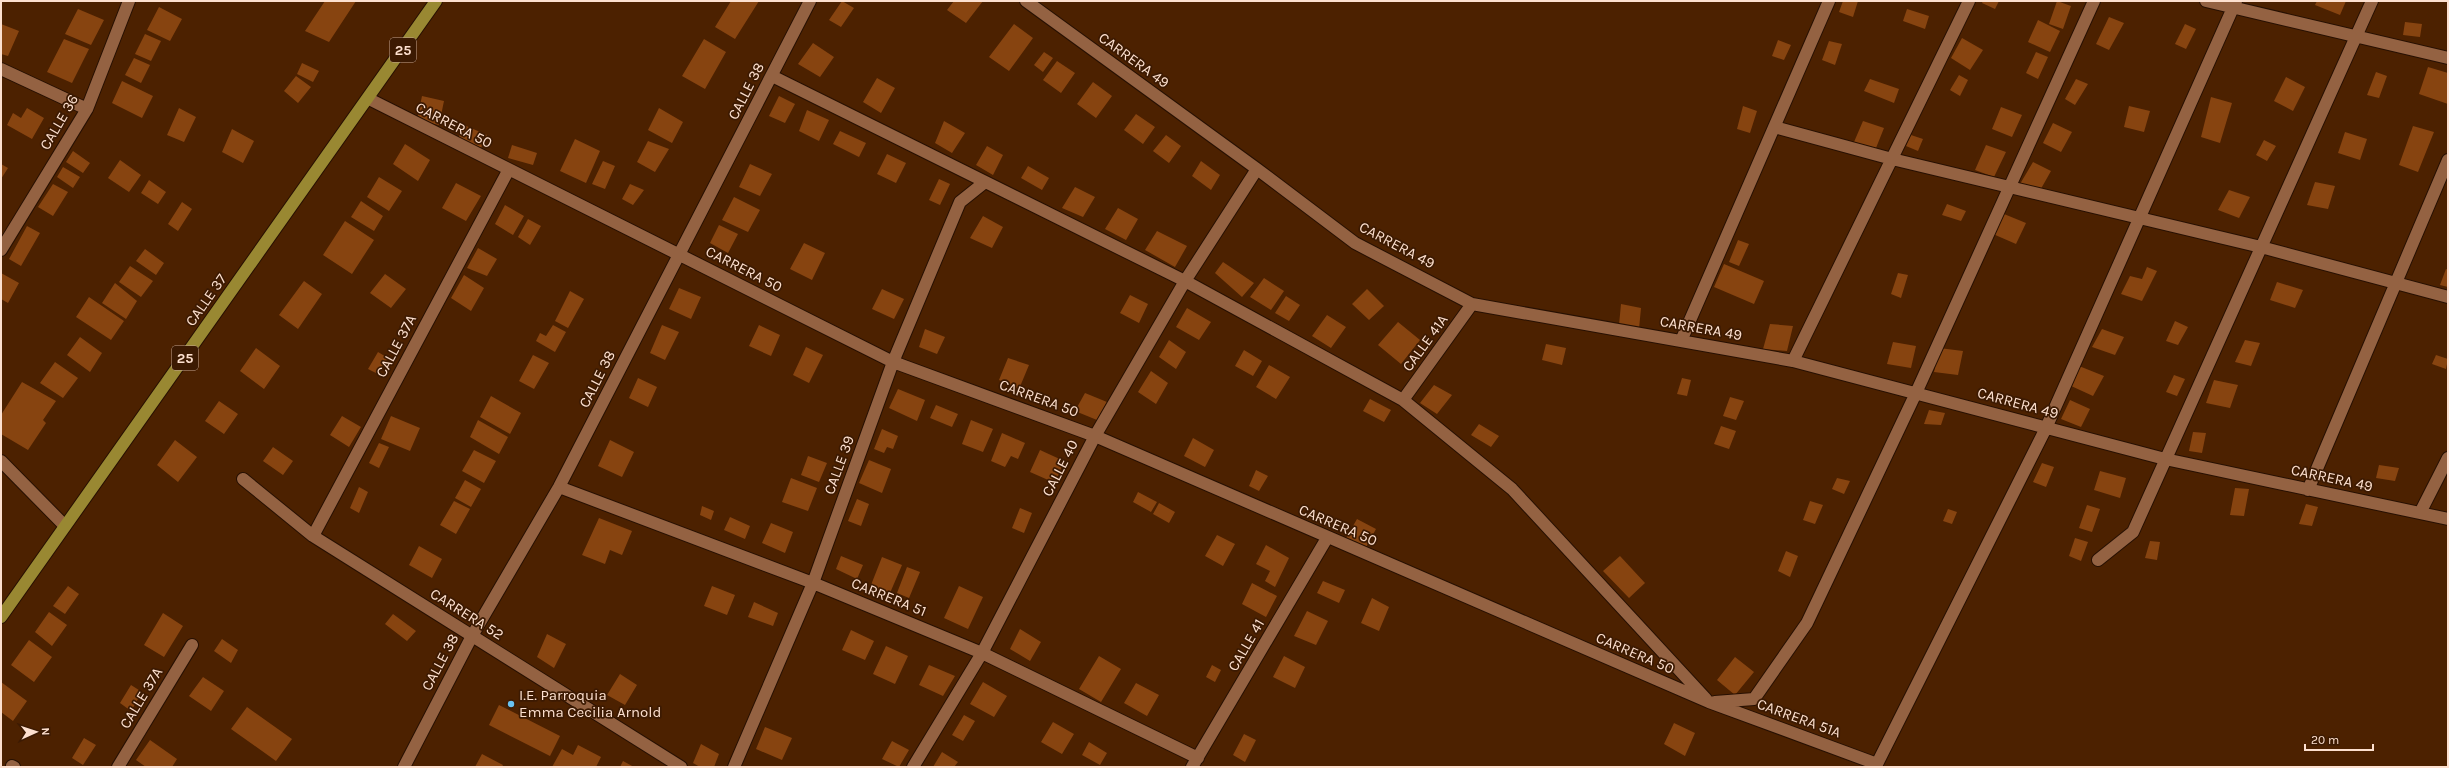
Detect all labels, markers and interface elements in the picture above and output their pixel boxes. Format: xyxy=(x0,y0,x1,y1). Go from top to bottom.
street label: CARRERA 49 xyxy=(1095,28,1173,92)
road number: 25 xyxy=(390,38,416,62)
street label: CALLE 38 xyxy=(724,59,768,123)
street label: CALLE 36 xyxy=(36,91,82,153)
street label: CARRERA 50 xyxy=(413,98,495,152)
street label: CARRERA 49 xyxy=(1356,218,1438,272)
street label: CARRERA 50 xyxy=(703,242,785,296)
street label: CALLE 37 xyxy=(181,270,231,330)
street label: CALLE 37A xyxy=(372,311,420,380)
street label: CALLE 41A xyxy=(1398,311,1452,375)
street label: CARRERA 49 xyxy=(1659,312,1743,344)
road number: 25 xyxy=(172,346,198,370)
street label: CALLE 38 xyxy=(575,347,619,411)
street label: CARRERA 50 xyxy=(997,375,1081,421)
street label: CARRERA 49 xyxy=(1976,384,2060,422)
street label: CALLE 39 xyxy=(820,433,858,497)
street label: CALLE 40 xyxy=(1038,437,1082,499)
street label: CARRERA 49 xyxy=(2290,461,2374,495)
street label: CARRERA 50 xyxy=(1296,500,1380,550)
street label: CARRERA 51 xyxy=(849,574,929,620)
street label: CARRERA 52 xyxy=(427,584,507,644)
street label: CALLE 41 xyxy=(1224,616,1268,674)
street label: CARRERA 50 xyxy=(1593,628,1677,678)
street label: CALLE 38 xyxy=(418,630,462,694)
street label: CALLE 37A xyxy=(116,664,167,732)
place label: I.E. Parroquia Emma Cecilia Arnold xyxy=(519,686,661,721)
street label: CARRERA 51A xyxy=(1755,694,1844,742)
marker: I.E. Parroquia Emma Cecilia Arnold xyxy=(506,699,516,709)
north arrow xyxy=(16,712,56,752)
scale bar xyxy=(2305,726,2373,752)
text: N xyxy=(39,727,52,736)
text: 20 m xyxy=(2311,733,2339,747)

